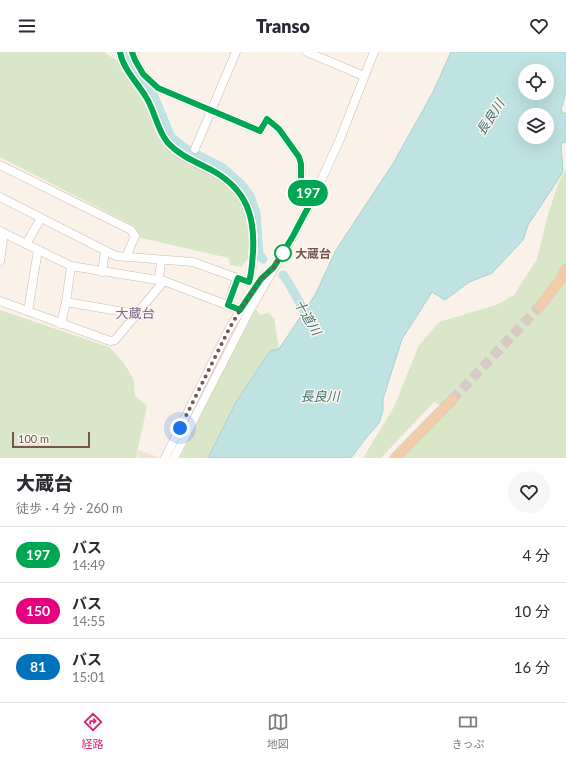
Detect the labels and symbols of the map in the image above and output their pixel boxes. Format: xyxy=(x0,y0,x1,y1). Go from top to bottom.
water label: 長良川 xyxy=(473,95,508,138)
line badge: 197 xyxy=(285,180,331,206)
marker: 大蔵台 xyxy=(274,244,292,262)
place label: 大蔵台 xyxy=(295,246,331,261)
water label: 十道川 xyxy=(291,296,326,340)
district label: 大蔵台 xyxy=(115,305,155,321)
water label: 長良川 xyxy=(300,388,341,404)
your location xyxy=(170,418,190,438)
scale bar xyxy=(12,430,90,449)

